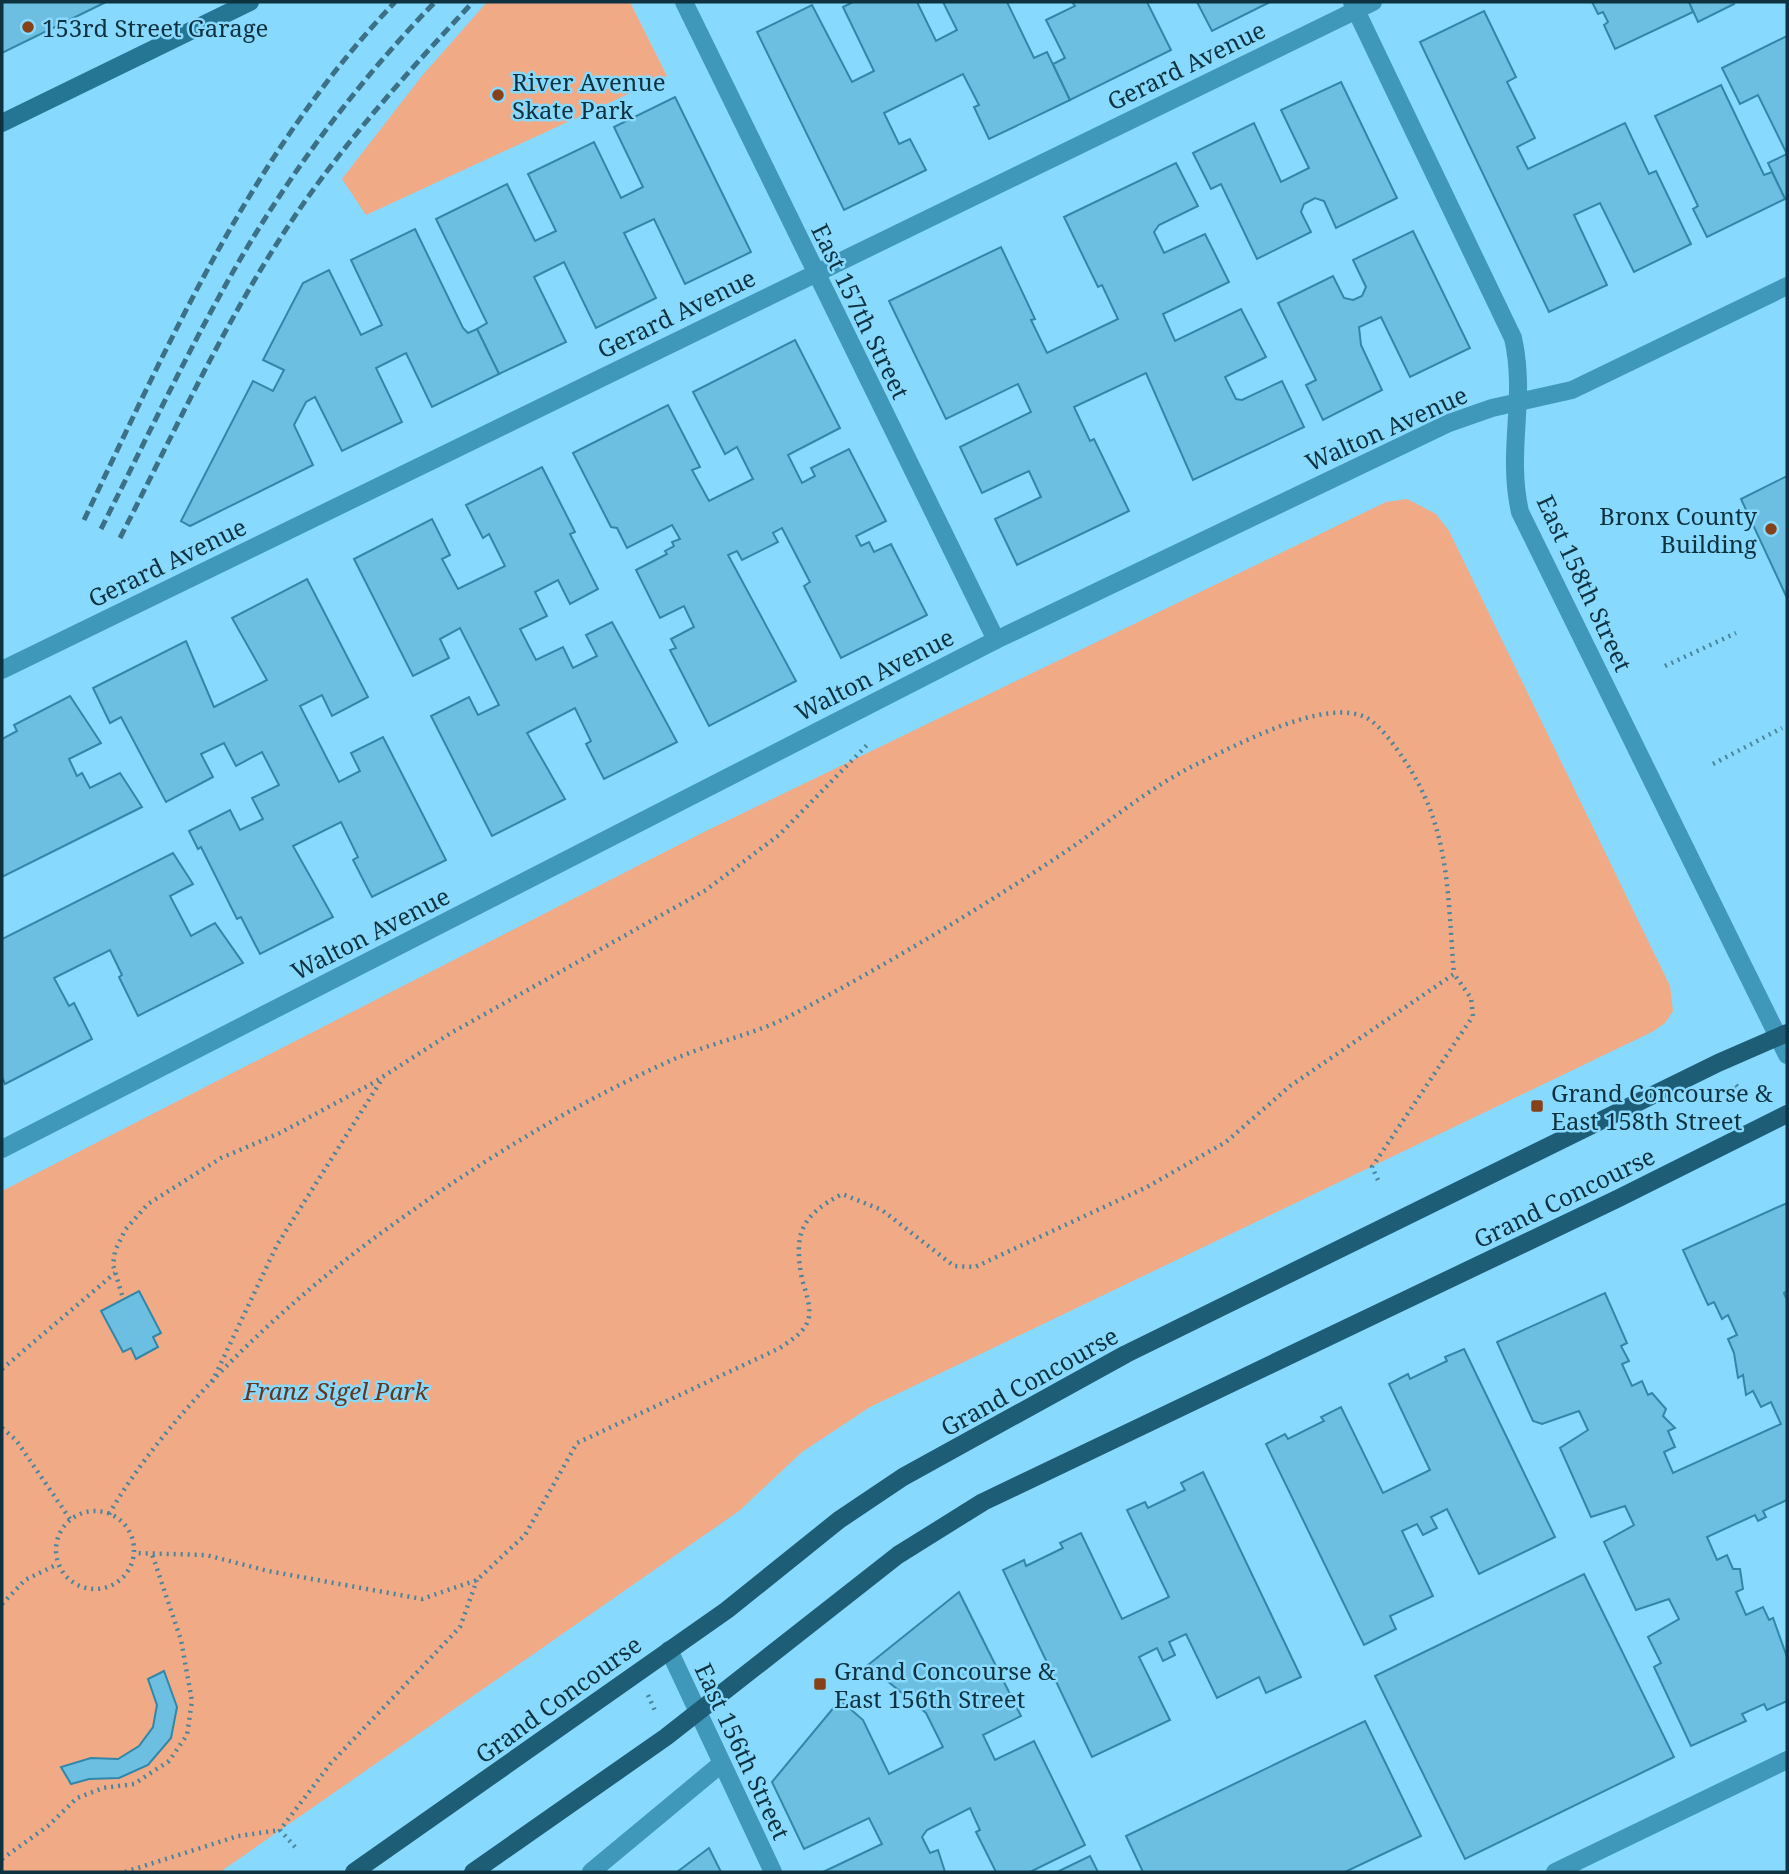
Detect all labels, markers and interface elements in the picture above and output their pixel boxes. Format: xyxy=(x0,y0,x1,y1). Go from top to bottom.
place label: 153rd Street Garage xyxy=(42,11,268,44)
street label: Gerard Avenue xyxy=(1101,12,1271,118)
marker: 153rd Street Garage xyxy=(20,19,36,35)
place label: River Avenue Skate Park xyxy=(512,65,665,126)
marker: River Avenue Skate Park xyxy=(490,87,506,103)
street label: East 157th Street xyxy=(804,218,918,404)
street label: Gerard Avenue xyxy=(591,260,761,366)
street label: Walton Avenue xyxy=(1300,377,1472,479)
street label: East 158th Street xyxy=(1530,489,1640,677)
place label: Bronx County Building xyxy=(1599,499,1757,560)
street label: Gerard Avenue xyxy=(82,509,252,615)
marker: Bronx County Building xyxy=(1763,521,1779,537)
street label: Walton Avenue xyxy=(789,620,959,728)
street label: Walton Avenue xyxy=(285,879,455,987)
place label: Grand Concourse & East 158th Street xyxy=(1551,1076,1773,1137)
marker: Grand Concourse & East 158th Street xyxy=(1529,1098,1545,1114)
street label: Grand Concourse xyxy=(1468,1139,1660,1255)
street label: Grand Concourse xyxy=(934,1319,1124,1443)
park label: Franz Sigel Park xyxy=(243,1374,430,1407)
street label: Grand Concourse xyxy=(468,1628,648,1770)
place label: Grand Concourse & East 156th Street xyxy=(834,1654,1056,1715)
street label: East 156th Street xyxy=(688,1657,798,1845)
marker: Grand Concourse & East 156th Street xyxy=(812,1676,828,1692)

